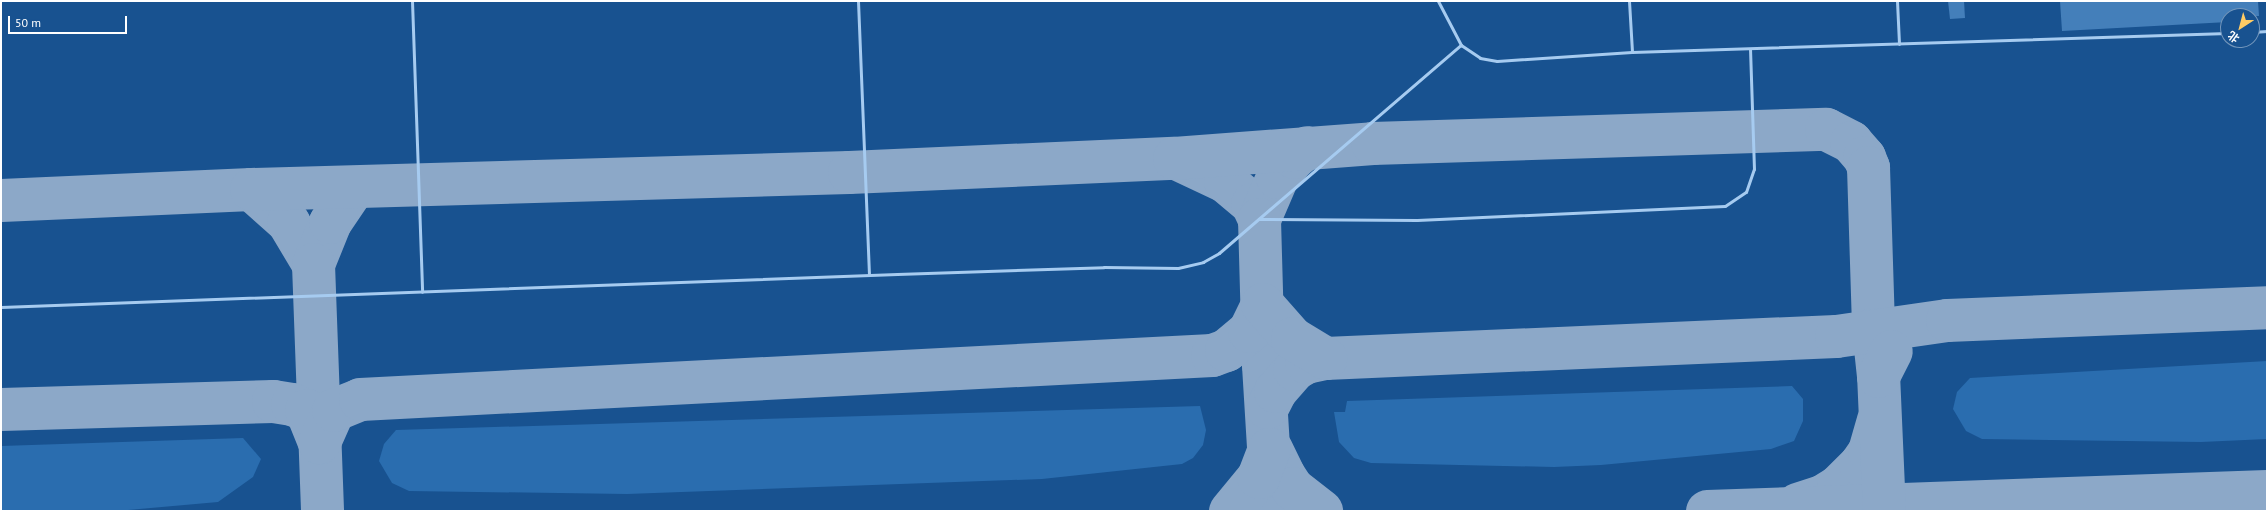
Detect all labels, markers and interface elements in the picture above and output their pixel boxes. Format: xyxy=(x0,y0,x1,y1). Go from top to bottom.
scale bar xyxy=(10,8,129,34)
north arrow xyxy=(2220,8,2260,48)
text: 50 m xyxy=(15,15,41,30)
text: 北 xyxy=(2225,28,2242,46)

